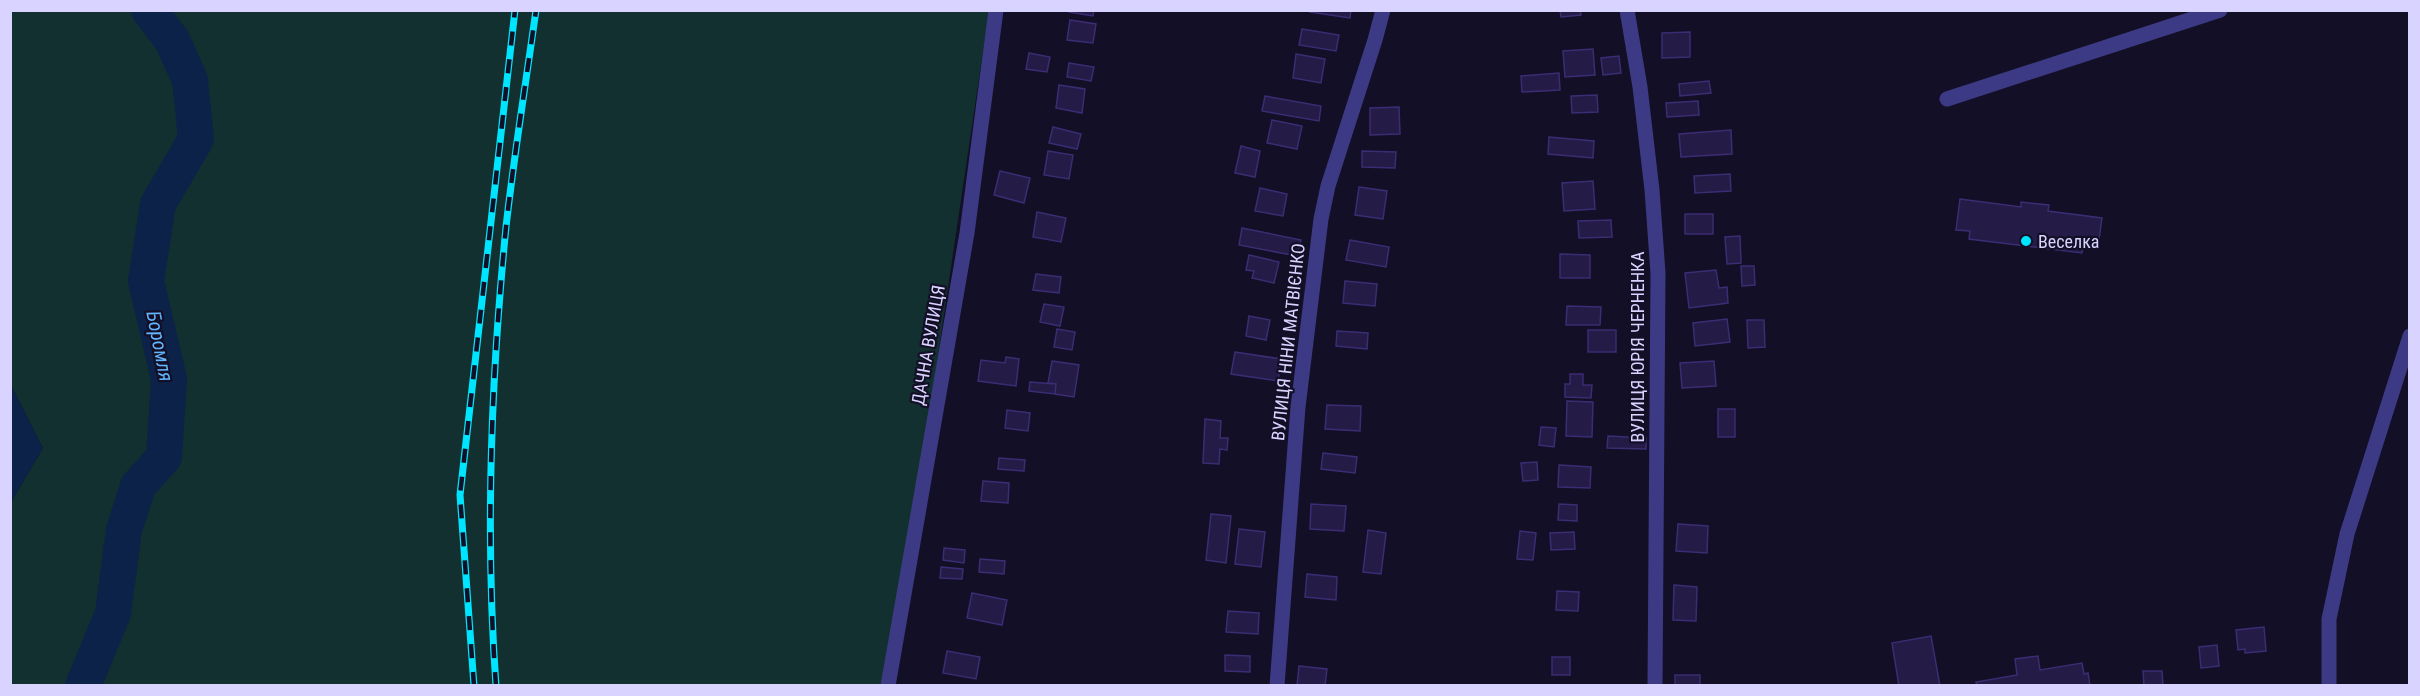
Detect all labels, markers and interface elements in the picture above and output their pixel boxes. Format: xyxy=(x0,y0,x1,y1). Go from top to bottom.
place label: Веселка xyxy=(2038,231,2099,252)
marker: Веселка xyxy=(2019,234,2033,248)
street label: ВУЛИЦЯ НІНИ МАТВІЄНКО xyxy=(1267,242,1309,442)
street label: ВУЛИЦЯ ЮРІЯ ЧЕРНЕНКА xyxy=(1627,251,1648,443)
street label: ДАЧНА ВУЛИЦЯ xyxy=(907,283,949,407)
water label: Боромля xyxy=(141,309,179,383)

